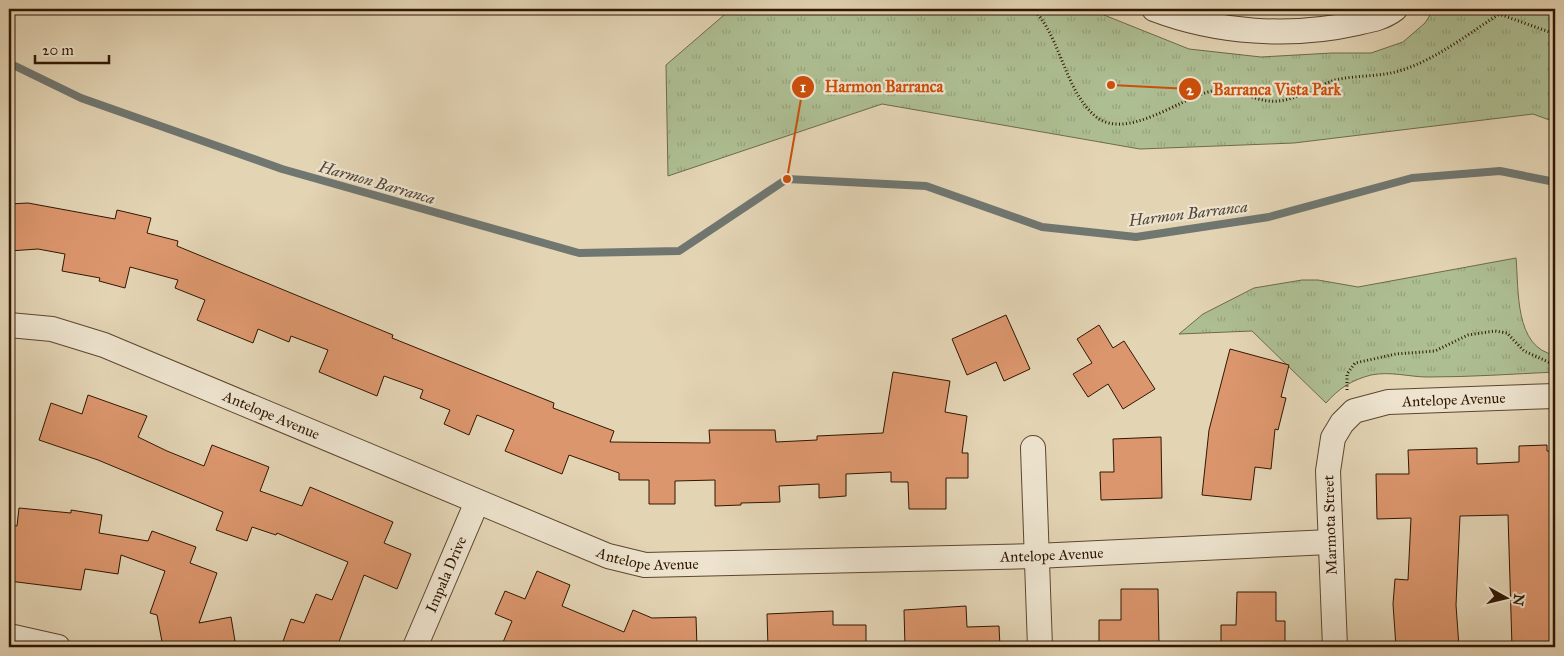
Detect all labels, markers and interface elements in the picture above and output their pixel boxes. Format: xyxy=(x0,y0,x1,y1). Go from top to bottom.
scale bar xyxy=(35,32,109,64)
text: 20 m xyxy=(42,41,74,59)
callout: Harmon Barranca xyxy=(790,71,954,102)
callout: Barranca Vista Park xyxy=(1178,74,1351,105)
text: Harmon Barranca xyxy=(825,77,945,96)
text: 1 xyxy=(800,78,806,96)
text: Barranca Vista Park xyxy=(1213,80,1341,99)
text: 2 xyxy=(1186,81,1194,99)
water label: Harmon Barranca xyxy=(316,157,437,208)
water label: Harmon Barranca xyxy=(1126,197,1249,230)
street label: Antelope Avenue xyxy=(219,386,323,443)
street label: Antelope Avenue xyxy=(1401,389,1506,411)
street label: Marmota Street xyxy=(1319,474,1341,575)
street label: Impala Drive xyxy=(422,533,470,615)
street label: Antelope Avenue xyxy=(593,543,699,574)
street label: Antelope Avenue xyxy=(999,544,1104,566)
north arrow xyxy=(1482,574,1532,624)
text: N xyxy=(1509,593,1528,607)

